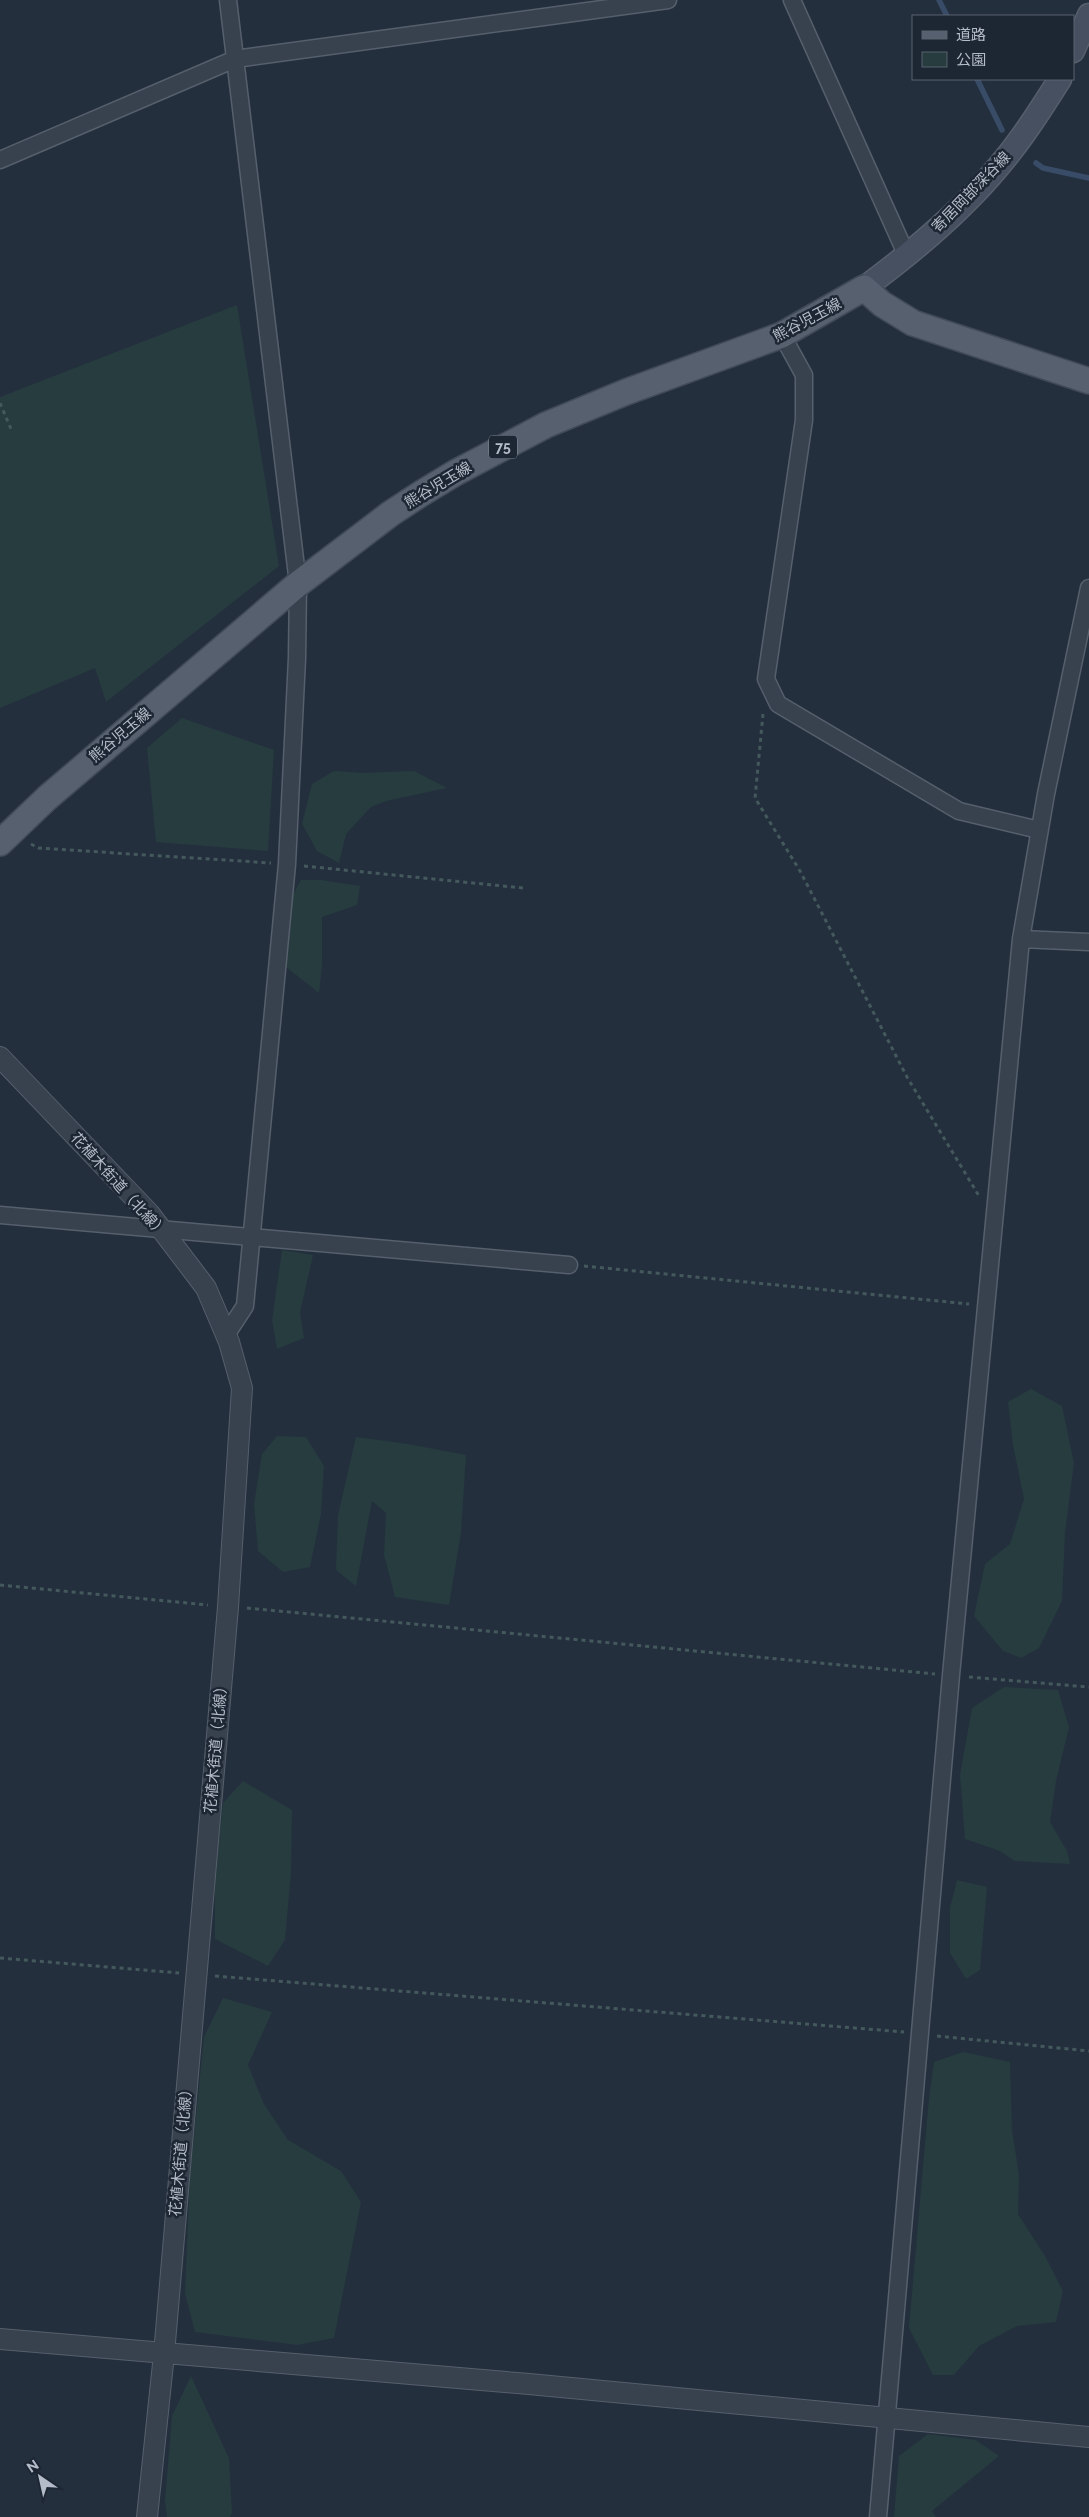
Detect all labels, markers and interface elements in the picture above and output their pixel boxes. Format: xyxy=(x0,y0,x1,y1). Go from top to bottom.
legend xyxy=(912,15,1074,80)
text: 道路 xyxy=(956,26,986,44)
text: 公園 xyxy=(956,51,986,69)
street label: 寄居岡部深谷線 xyxy=(928,148,1014,236)
street label: 熊谷児玉線 xyxy=(770,294,844,346)
road number: 75 xyxy=(489,436,517,458)
street label: 熊谷児玉線 xyxy=(401,458,475,512)
street label: 熊谷児玉線 xyxy=(85,704,155,766)
street label: 花植木街道（北線） xyxy=(67,1129,171,1241)
street label: 花植木街道（北線） xyxy=(201,1678,231,1814)
street label: 花植木街道（北線） xyxy=(166,2081,196,2217)
north arrow xyxy=(15,2452,65,2502)
text: N xyxy=(24,2457,42,2476)

